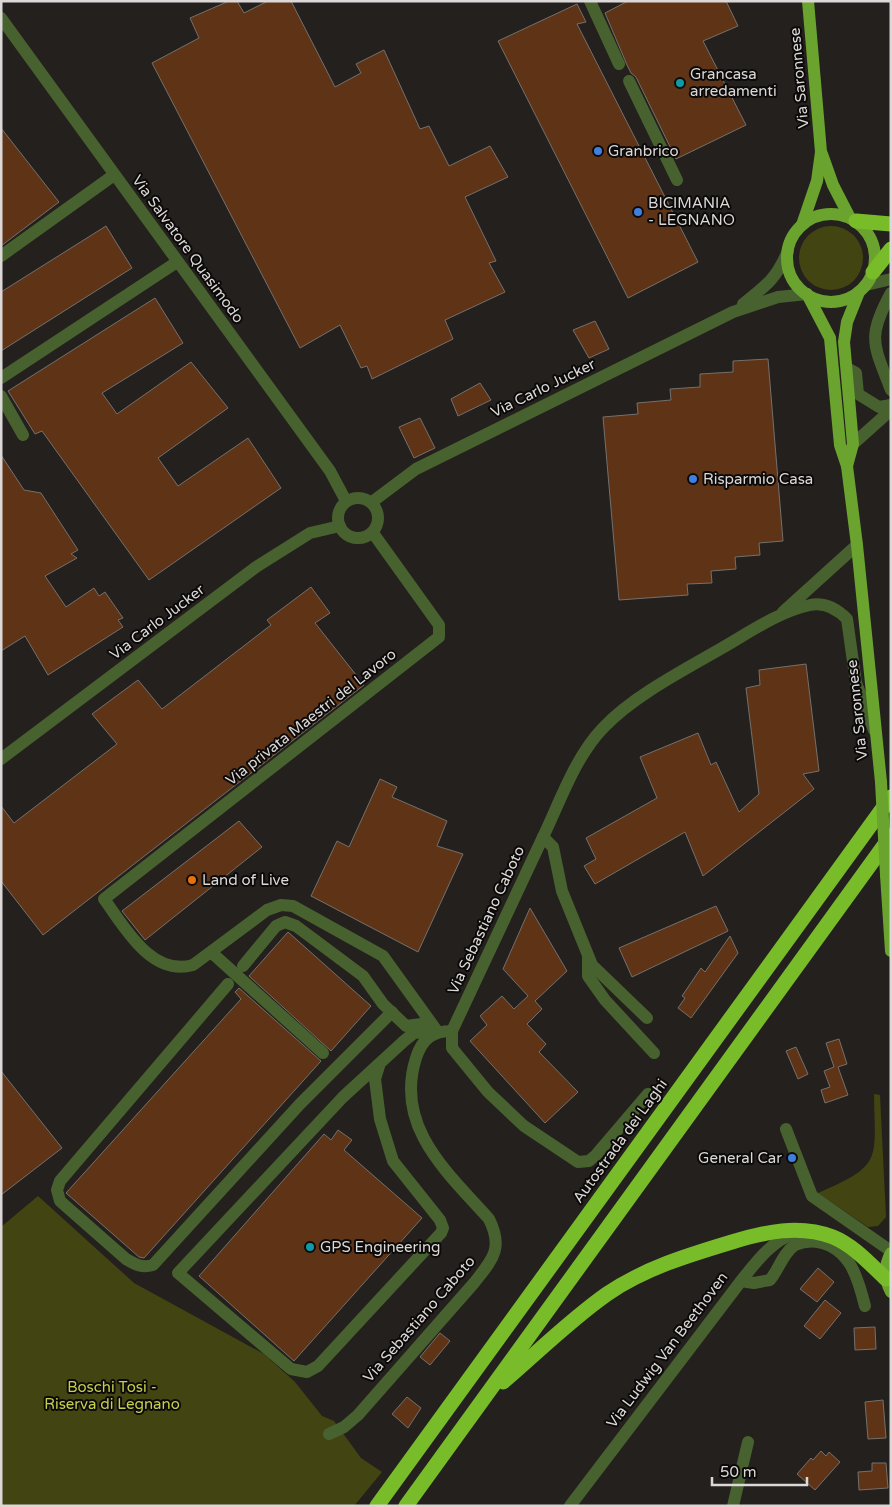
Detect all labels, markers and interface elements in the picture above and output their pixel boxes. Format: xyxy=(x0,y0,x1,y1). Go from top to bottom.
street label: Via Saronnese xyxy=(786,27,812,129)
place label: Grancasa arredamenti xyxy=(690,65,777,100)
marker: Grancasa arredamenti xyxy=(674,77,686,89)
place label: Granbrico xyxy=(608,142,679,160)
marker: Granbrico xyxy=(592,145,604,157)
street label: Via Salvatore Quasimodo xyxy=(128,171,248,327)
place label: BICIMANIA - LEGNANO xyxy=(648,194,735,229)
marker: BICIMANIA - LEGNANO xyxy=(632,206,644,218)
street label: Via Carlo Jucker xyxy=(488,355,598,421)
place label: Risparmio Casa xyxy=(703,470,813,488)
marker: Risparmio Casa xyxy=(687,473,699,485)
street label: Via Carlo Jucker xyxy=(106,580,208,664)
street label: Via privata Maestri del Lavoro xyxy=(222,645,400,789)
street label: Via Saronnese xyxy=(843,659,871,761)
street label: Via Sebastiano Caboto xyxy=(444,843,528,997)
place label: Land of Live xyxy=(202,871,289,889)
marker: Land of Live xyxy=(186,874,198,886)
street label: Autostrada dei Laghi xyxy=(569,1076,671,1206)
place label: General Car xyxy=(698,1149,782,1167)
marker: General Car xyxy=(786,1152,798,1164)
place label: GPS Engineering xyxy=(320,1238,441,1256)
marker: GPS Engineering xyxy=(304,1241,316,1253)
street label: Via Sebastiano Caboto xyxy=(359,1252,479,1386)
street label: Via Ludwig Van Beethoven xyxy=(603,1269,731,1431)
park label: Boschi Tosi - Riserva di Legnano xyxy=(44,1378,180,1413)
scale bar xyxy=(712,1454,807,1486)
text: 50 m xyxy=(720,1463,757,1481)

